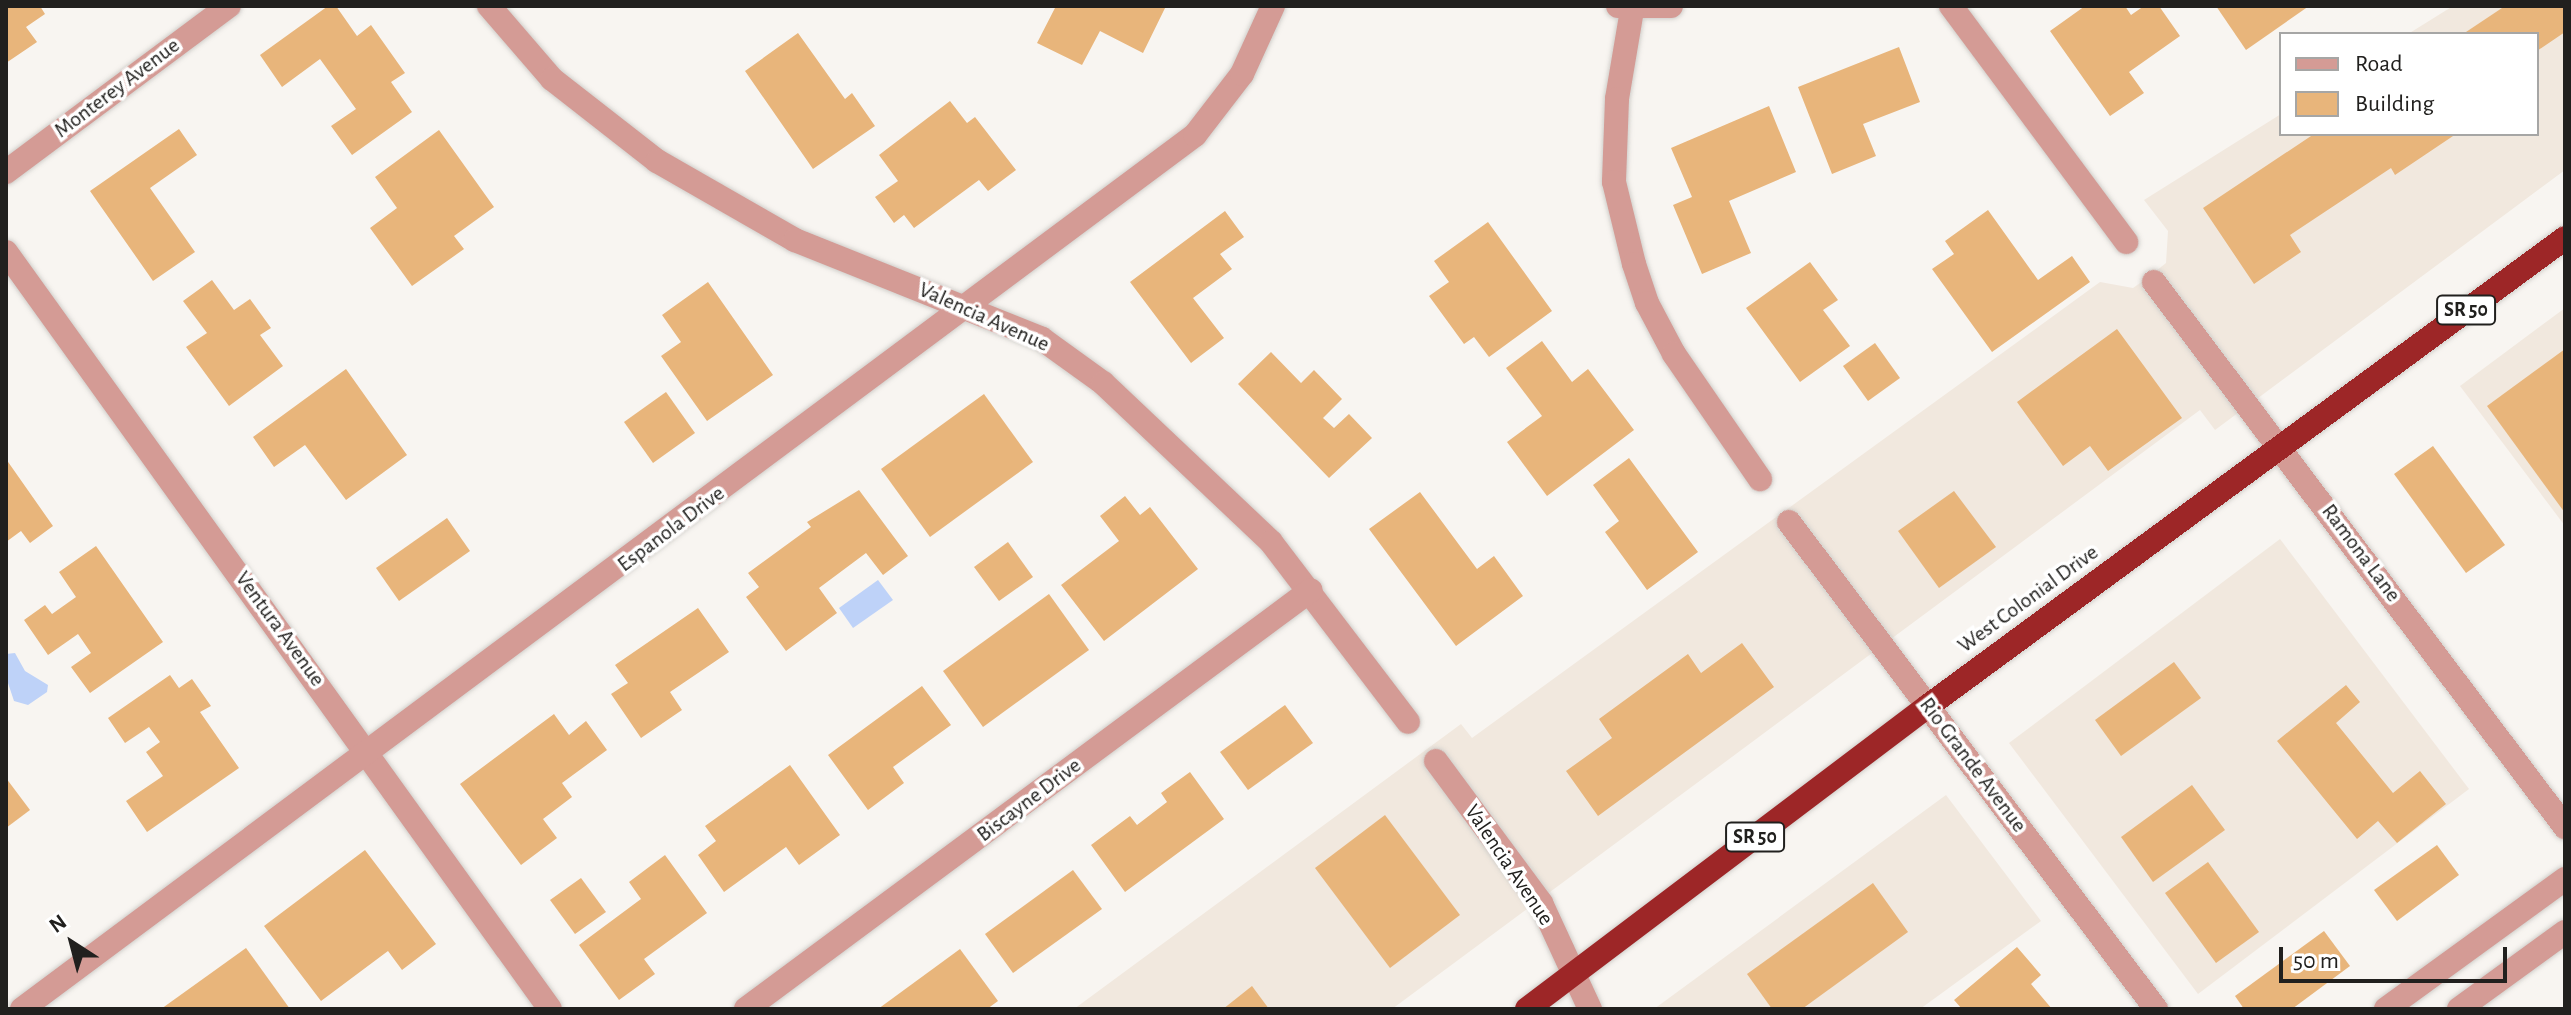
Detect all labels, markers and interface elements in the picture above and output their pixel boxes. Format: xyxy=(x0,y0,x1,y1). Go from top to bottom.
street label: Monterey Avenue xyxy=(49,32,185,144)
legend xyxy=(2279,32,2539,136)
text: Road xyxy=(2355,52,2403,76)
text: Building xyxy=(2355,92,2434,116)
street label: Valencia Avenue xyxy=(915,276,1053,358)
road number: SR 50 xyxy=(2436,294,2496,326)
street label: Espanola Drive xyxy=(612,480,730,578)
street label: Ramona Lane xyxy=(2316,499,2406,607)
street label: West Colonial Drive xyxy=(1953,539,2103,659)
street label: Ventura Avenue xyxy=(229,566,331,692)
street label: Rio Grande Avenue xyxy=(1914,692,2032,838)
street label: Biscayne Drive xyxy=(972,752,1086,848)
street label: Valencia Avenue xyxy=(1459,800,1559,930)
road number: SR 50 xyxy=(1725,821,1785,853)
north arrow xyxy=(32,903,112,983)
text: N xyxy=(45,910,71,937)
scale bar xyxy=(2283,931,2511,981)
text: 50 m xyxy=(2293,949,2339,973)

